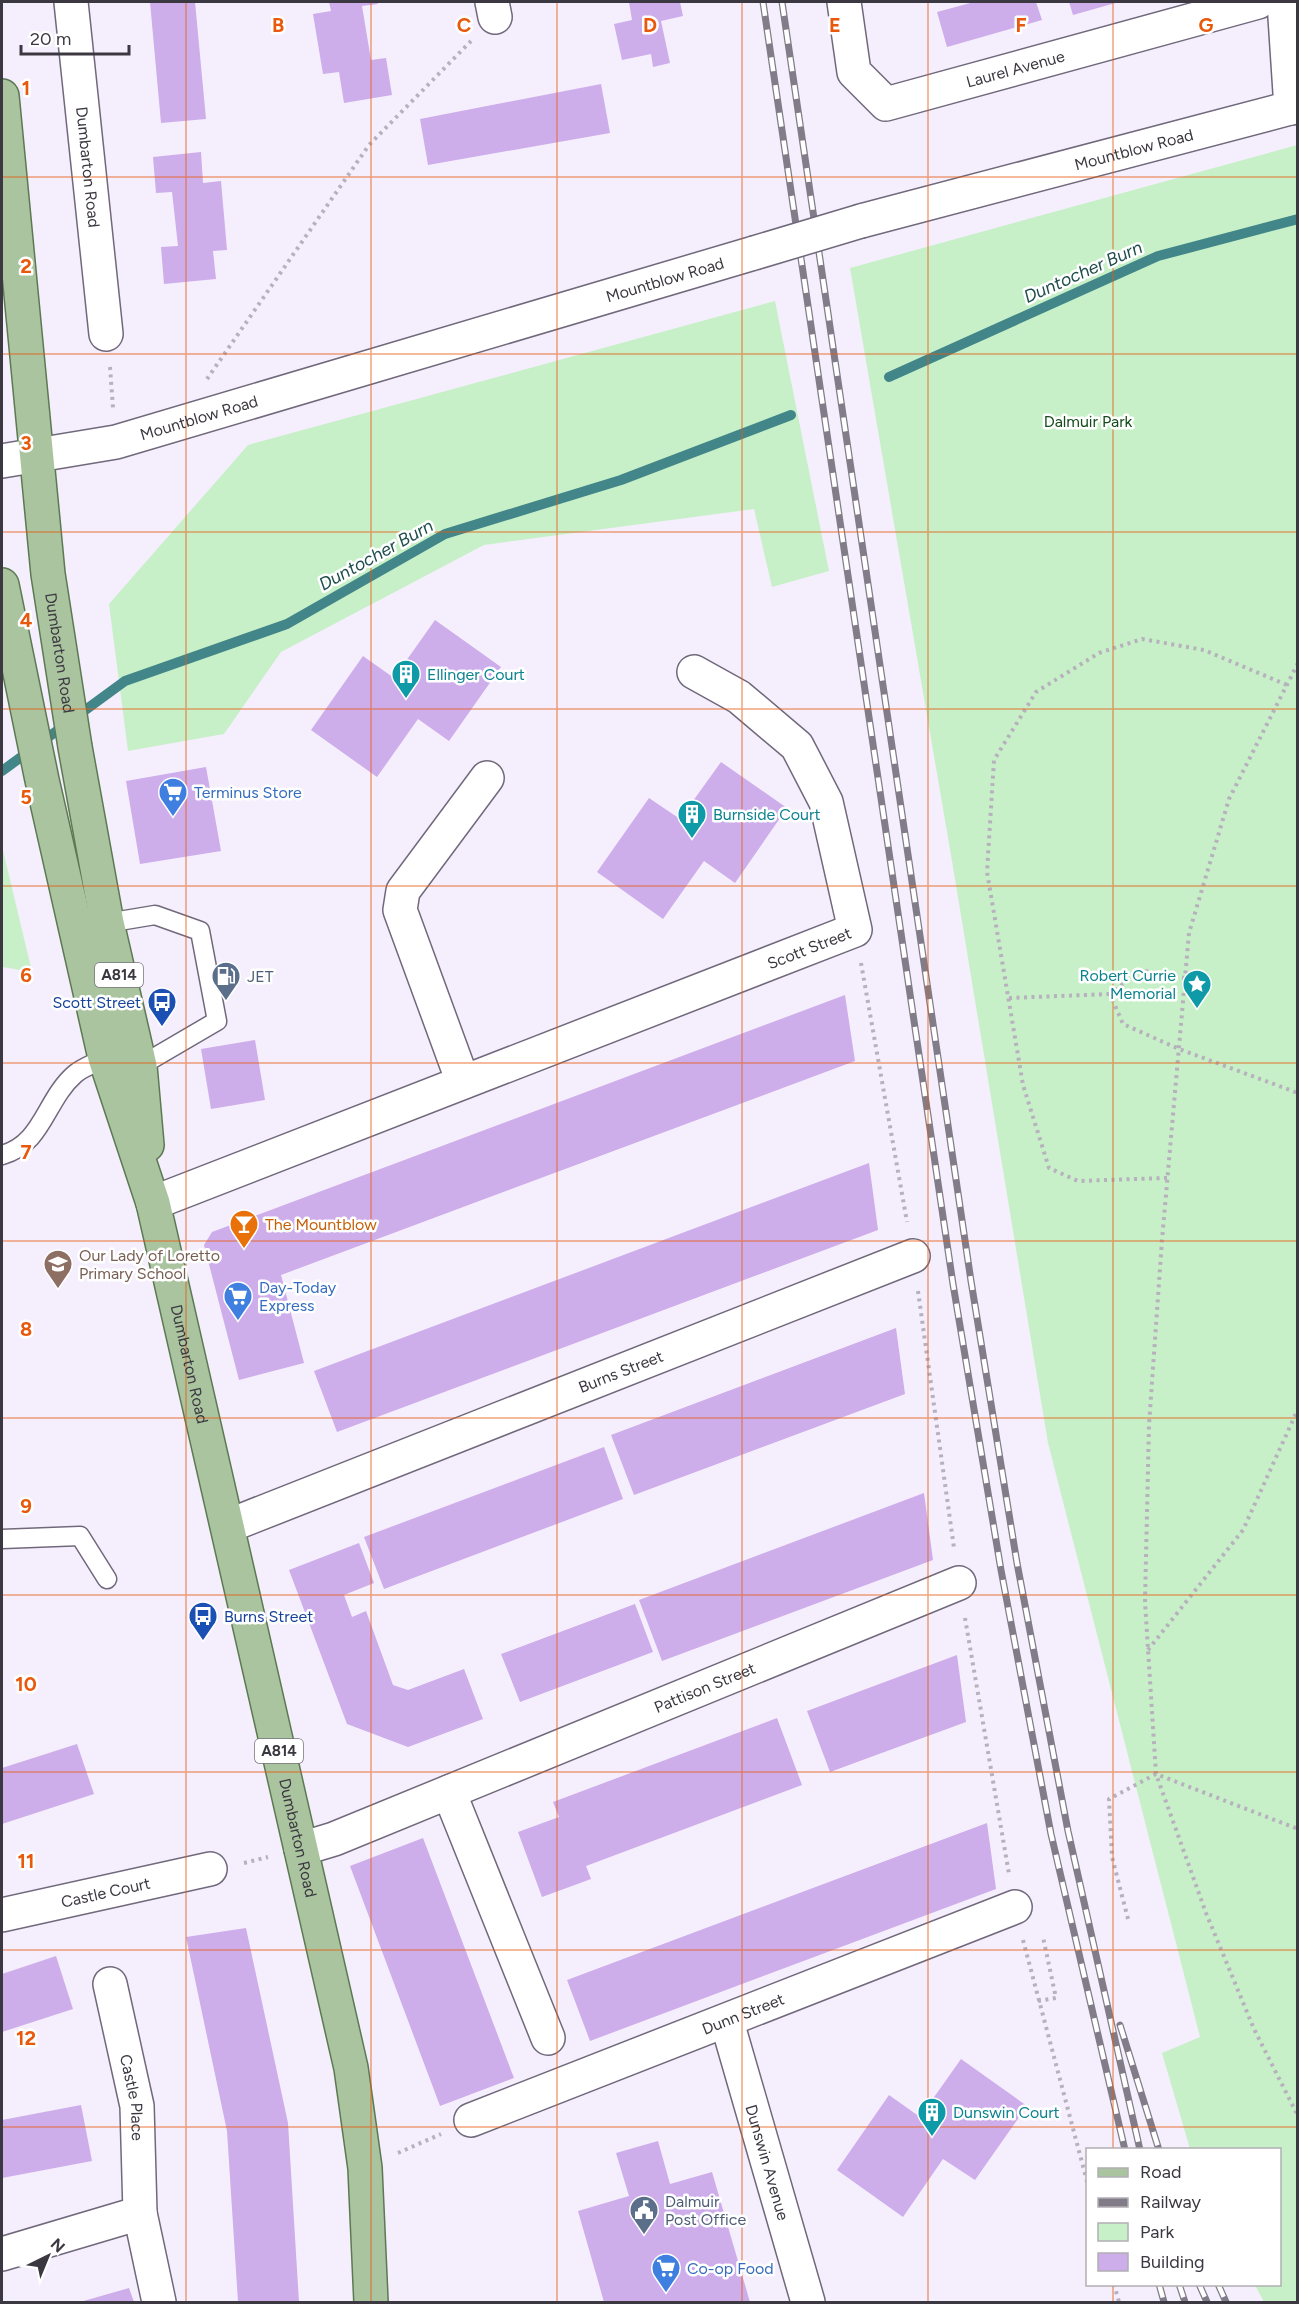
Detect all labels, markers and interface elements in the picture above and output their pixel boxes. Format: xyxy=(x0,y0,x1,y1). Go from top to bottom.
text: B xyxy=(272,13,284,37)
text: C xyxy=(457,13,471,37)
text: D xyxy=(643,13,657,37)
text: E xyxy=(829,13,841,37)
text: F xyxy=(1015,13,1027,37)
text: G xyxy=(1199,13,1214,37)
scale bar xyxy=(21,18,129,56)
text: 20 m xyxy=(30,28,71,50)
street label: Laurel Avenue xyxy=(964,46,1067,91)
text: 1 xyxy=(22,76,30,100)
street label: Dumbarton Road xyxy=(73,106,104,229)
street label: Mountblow Road xyxy=(1072,125,1195,174)
water label: Duntocher Burn xyxy=(1020,236,1146,308)
street label: Mountblow Road xyxy=(604,253,726,306)
text: 2 xyxy=(20,254,32,278)
street label: Mountblow Road xyxy=(138,391,260,444)
park label: Dalmuir Park xyxy=(1044,412,1133,431)
text: 3 xyxy=(20,431,32,455)
water label: Duntocher Burn xyxy=(315,515,437,595)
street label: Dumbarton Road xyxy=(42,591,79,714)
text: 4 xyxy=(20,608,33,632)
building icon: Ellinger Court xyxy=(390,658,422,700)
place label: Ellinger Court xyxy=(427,665,525,684)
supermarket icon: Terminus Store xyxy=(157,776,189,818)
place label: Terminus Store xyxy=(194,783,302,802)
text: 5 xyxy=(20,785,32,809)
building icon: Burnside Court xyxy=(676,798,708,840)
place label: Burnside Court xyxy=(713,805,820,824)
street label: Scott Street xyxy=(764,923,854,973)
fuel station icon: JET xyxy=(210,960,242,1002)
text: 6 xyxy=(20,963,32,987)
road number: A814 xyxy=(95,963,143,987)
place label: Robert Currie Memorial xyxy=(1079,966,1176,1003)
place label: JET xyxy=(247,967,274,986)
place icon: Robert Currie Memorial xyxy=(1181,968,1213,1010)
bus stop icon: Scott Street xyxy=(146,986,178,1028)
place label: Scott Street xyxy=(52,993,141,1012)
text: 7 xyxy=(20,1140,32,1164)
bar icon: The Mountblow xyxy=(228,1208,260,1250)
place label: The Mountblow xyxy=(265,1215,377,1234)
place label: Our Lady of Loretto Primary School xyxy=(79,1246,220,1283)
school or university icon: Our Lady of Loretto Primary School xyxy=(42,1248,74,1290)
place label: Day-Today Express xyxy=(259,1278,337,1315)
supermarket icon: Day-Today Express xyxy=(222,1280,254,1322)
street label: Dumbarton Road xyxy=(167,1303,213,1425)
text: 8 xyxy=(20,1317,32,1341)
street label: Burns Street xyxy=(576,1346,666,1396)
text: 9 xyxy=(20,1494,32,1518)
bus stop icon: Burns Street xyxy=(187,1600,219,1642)
place label: Burns Street xyxy=(224,1607,313,1626)
street label: Pattison Street xyxy=(651,1658,758,1716)
text: 10 xyxy=(15,1672,37,1696)
road number: A814 xyxy=(255,1739,303,1763)
street label: Dumbarton Road xyxy=(275,1776,321,1899)
text: 11 xyxy=(18,1849,34,1873)
street label: Castle Court xyxy=(59,1873,152,1911)
street label: Dunn Street xyxy=(699,1989,787,2038)
text: 12 xyxy=(16,2026,36,2050)
street label: Castle Place xyxy=(116,2052,147,2141)
building icon: Dunswin Court xyxy=(916,2096,948,2138)
street label: Dunswin Avenue xyxy=(742,2102,793,2223)
place label: Dunswin Court xyxy=(953,2103,1060,2122)
legend xyxy=(1086,2148,1281,2286)
text: Road xyxy=(1140,2161,1181,2183)
text: Railway xyxy=(1140,2191,1202,2213)
place label: Dalmuir Post Office xyxy=(665,2192,746,2229)
public building icon: Dalmuir Post Office xyxy=(628,2194,660,2236)
text: Park xyxy=(1140,2221,1175,2243)
north arrow xyxy=(18,2226,78,2286)
text: N xyxy=(47,2234,69,2257)
text: Building xyxy=(1140,2251,1205,2273)
supermarket icon: Co-op Food xyxy=(650,2252,682,2294)
place label: Co-op Food xyxy=(687,2259,774,2278)

